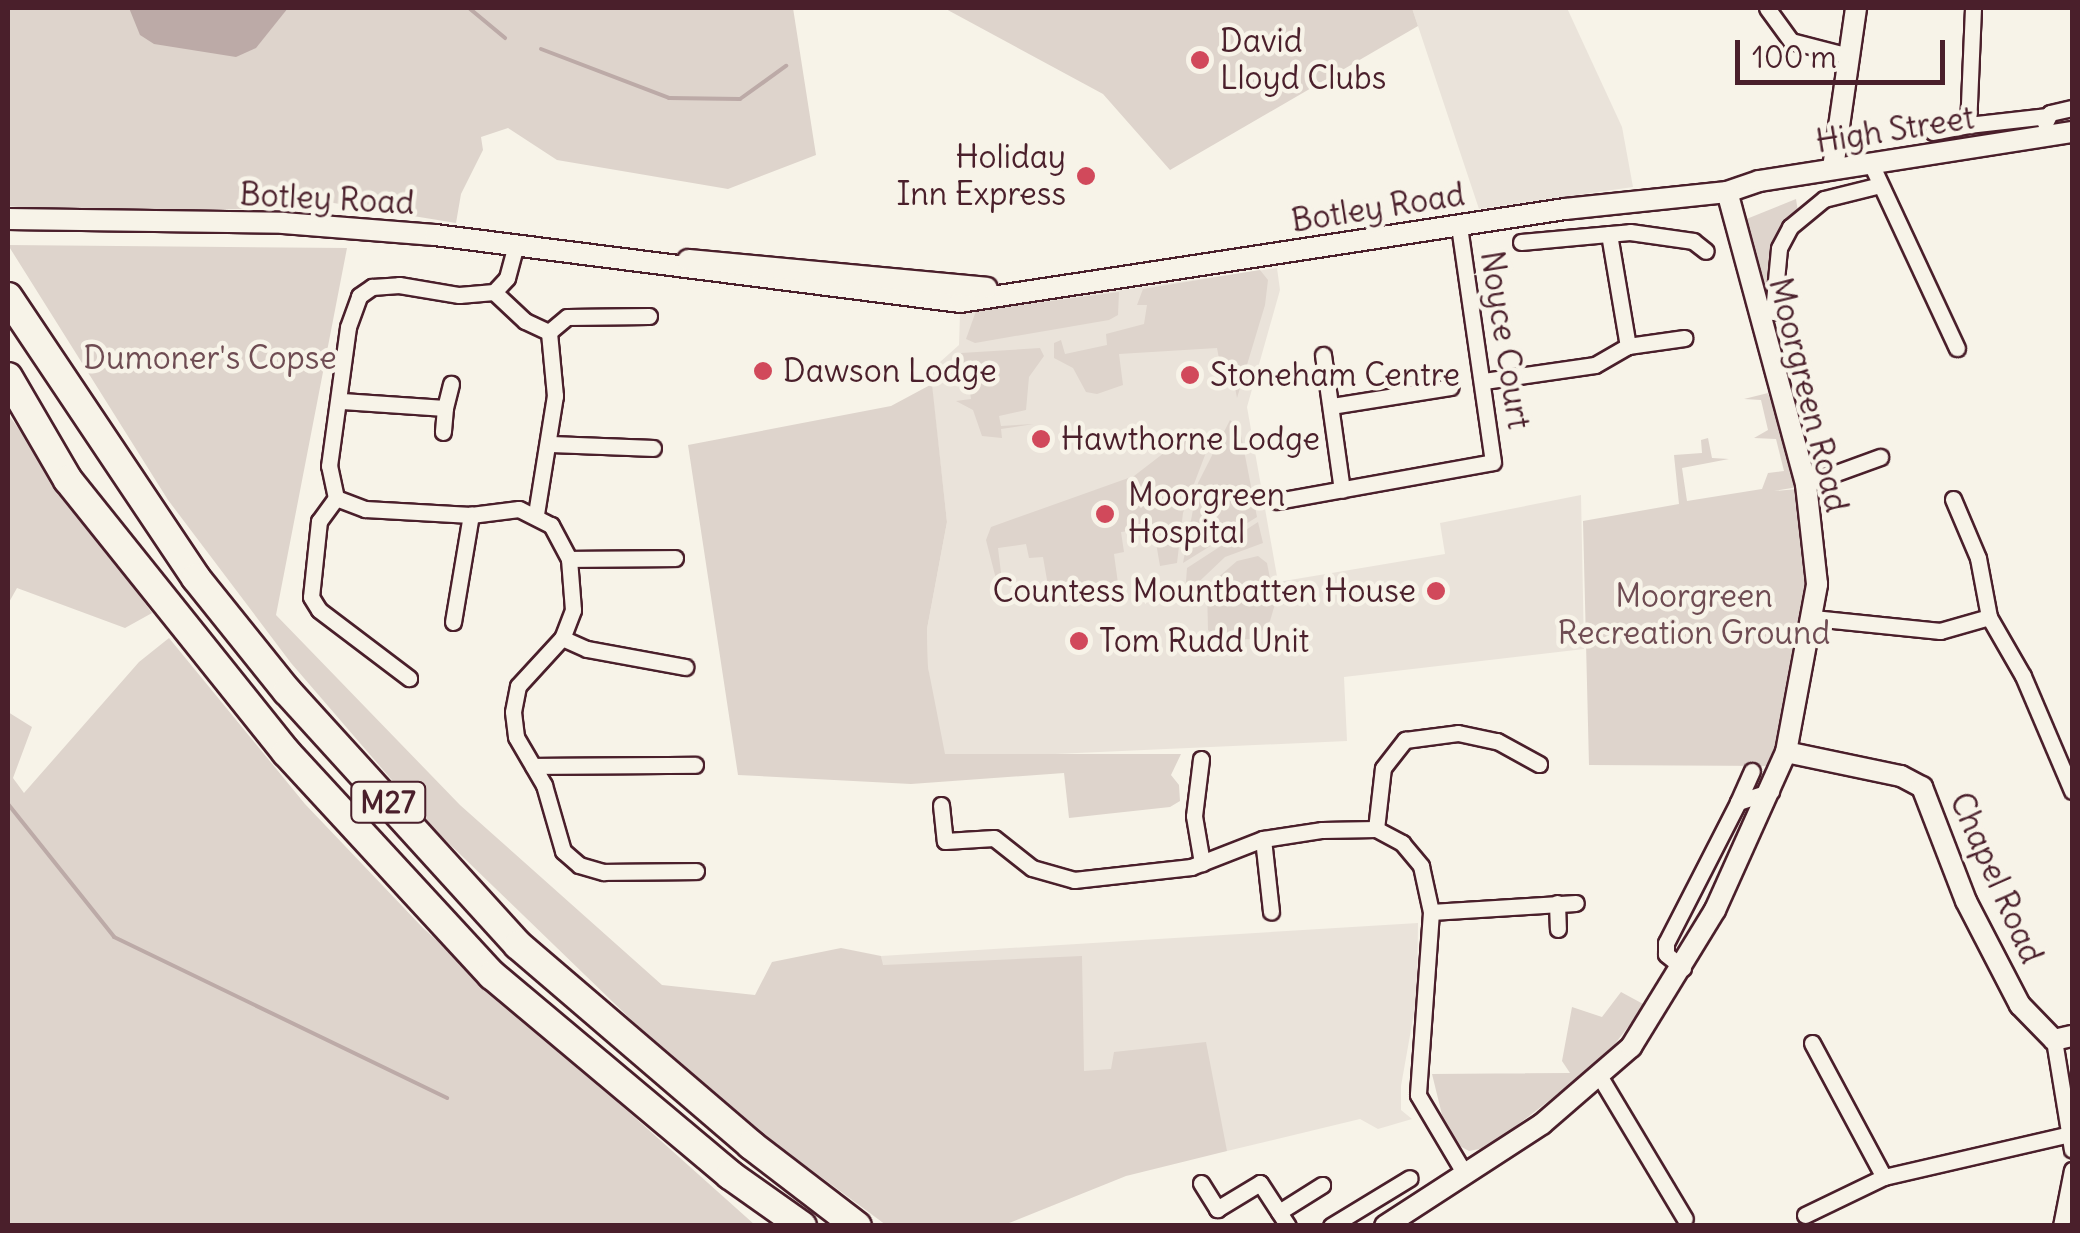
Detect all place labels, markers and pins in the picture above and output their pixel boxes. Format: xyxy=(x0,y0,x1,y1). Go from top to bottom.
place label: David Lloyd Clubs xyxy=(1220,23,1386,98)
marker: David Lloyd Clubs xyxy=(1189,49,1211,71)
place label: Holiday Inn Express xyxy=(897,139,1066,214)
marker: Holiday Inn Express xyxy=(1075,165,1097,187)
place label: Dawson Lodge xyxy=(783,352,997,390)
place label: Stoneham Centre xyxy=(1210,356,1460,394)
marker: Dawson Lodge xyxy=(752,360,774,382)
marker: Stoneham Centre xyxy=(1179,364,1201,386)
place label: Hawthorne Lodge xyxy=(1061,420,1320,458)
marker: Hawthorne Lodge xyxy=(1030,428,1052,450)
place label: Moorgreen Hospital xyxy=(1128,477,1285,552)
marker: Moorgreen Hospital xyxy=(1092,501,1118,527)
place label: Countess Mountbatten House xyxy=(993,572,1416,610)
marker: Countess Mountbatten House xyxy=(1425,580,1447,602)
place label: Tom Rudd Unit xyxy=(1099,622,1309,660)
marker: Tom Rudd Unit xyxy=(1068,630,1090,652)

